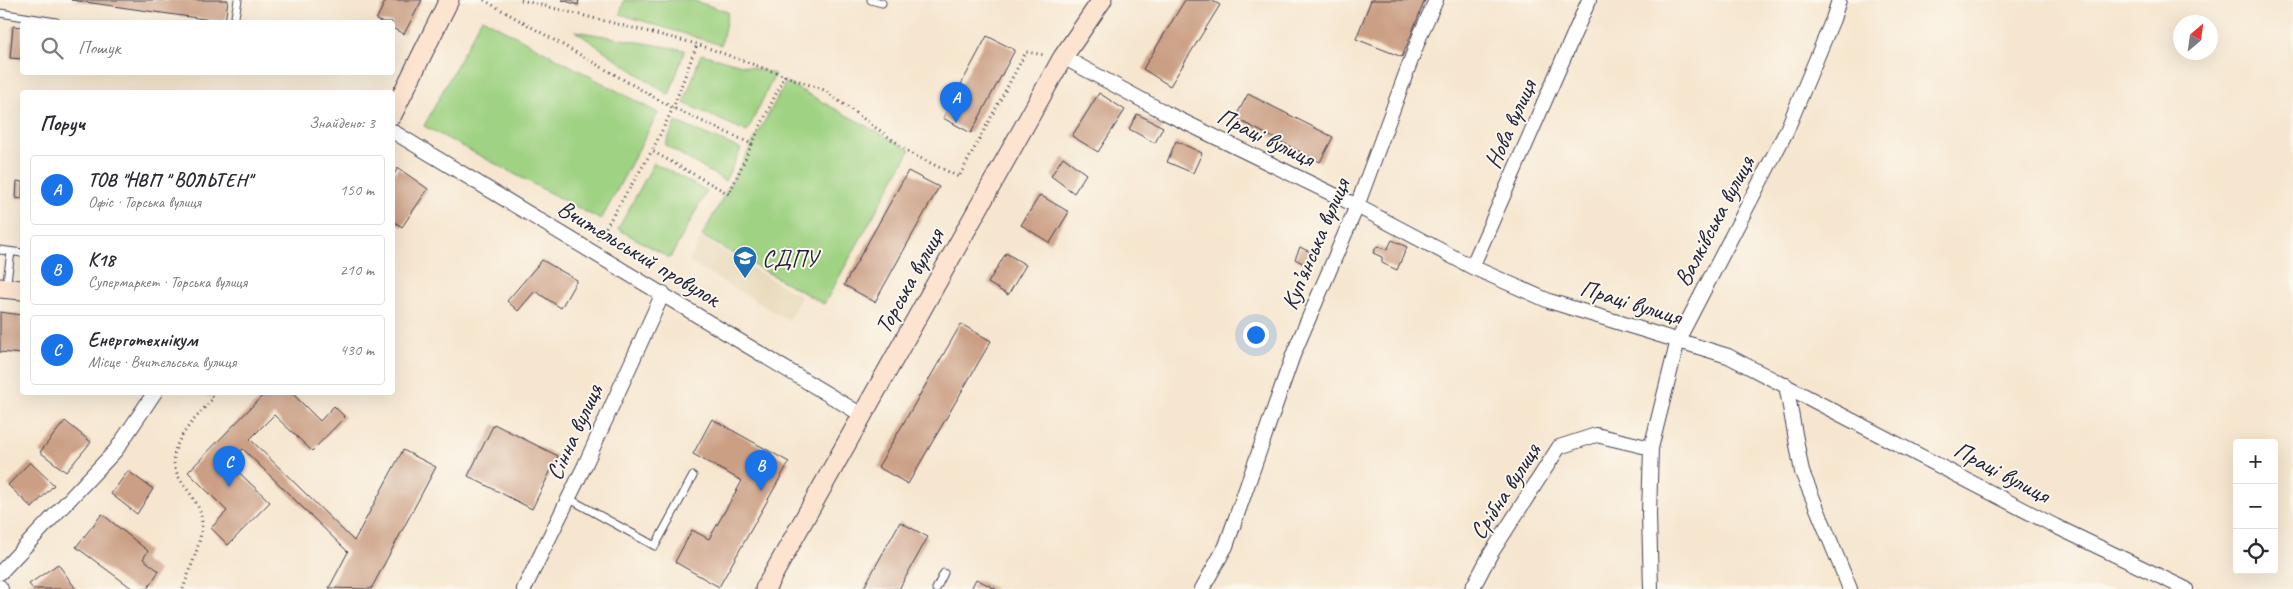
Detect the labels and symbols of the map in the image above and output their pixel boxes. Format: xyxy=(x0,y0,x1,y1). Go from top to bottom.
north arrow xyxy=(2173,15,2218,60)
street label: Нова вулиця xyxy=(1477,74,1543,173)
pin: A xyxy=(940,82,972,123)
street label: Праці вулиця xyxy=(1213,101,1321,174)
street label: Валківська вулиця xyxy=(1667,149,1762,291)
street label: Куп’янська вулиця xyxy=(1274,173,1357,314)
street label: Вчительський провулок xyxy=(552,193,728,314)
street label: Торська вулиця xyxy=(868,222,951,339)
place label: СДПУ xyxy=(762,243,822,273)
school or university icon: СДПУ xyxy=(732,245,758,279)
street label: Праці вулиця xyxy=(1577,272,1687,332)
your location xyxy=(1243,322,1269,348)
street label: Сінна вулиця xyxy=(539,378,610,485)
street label: Праці вулиця xyxy=(1949,434,2057,511)
street label: Срібна вулиця xyxy=(1463,436,1548,545)
pin: C xyxy=(213,446,245,487)
pin: B xyxy=(745,450,777,491)

